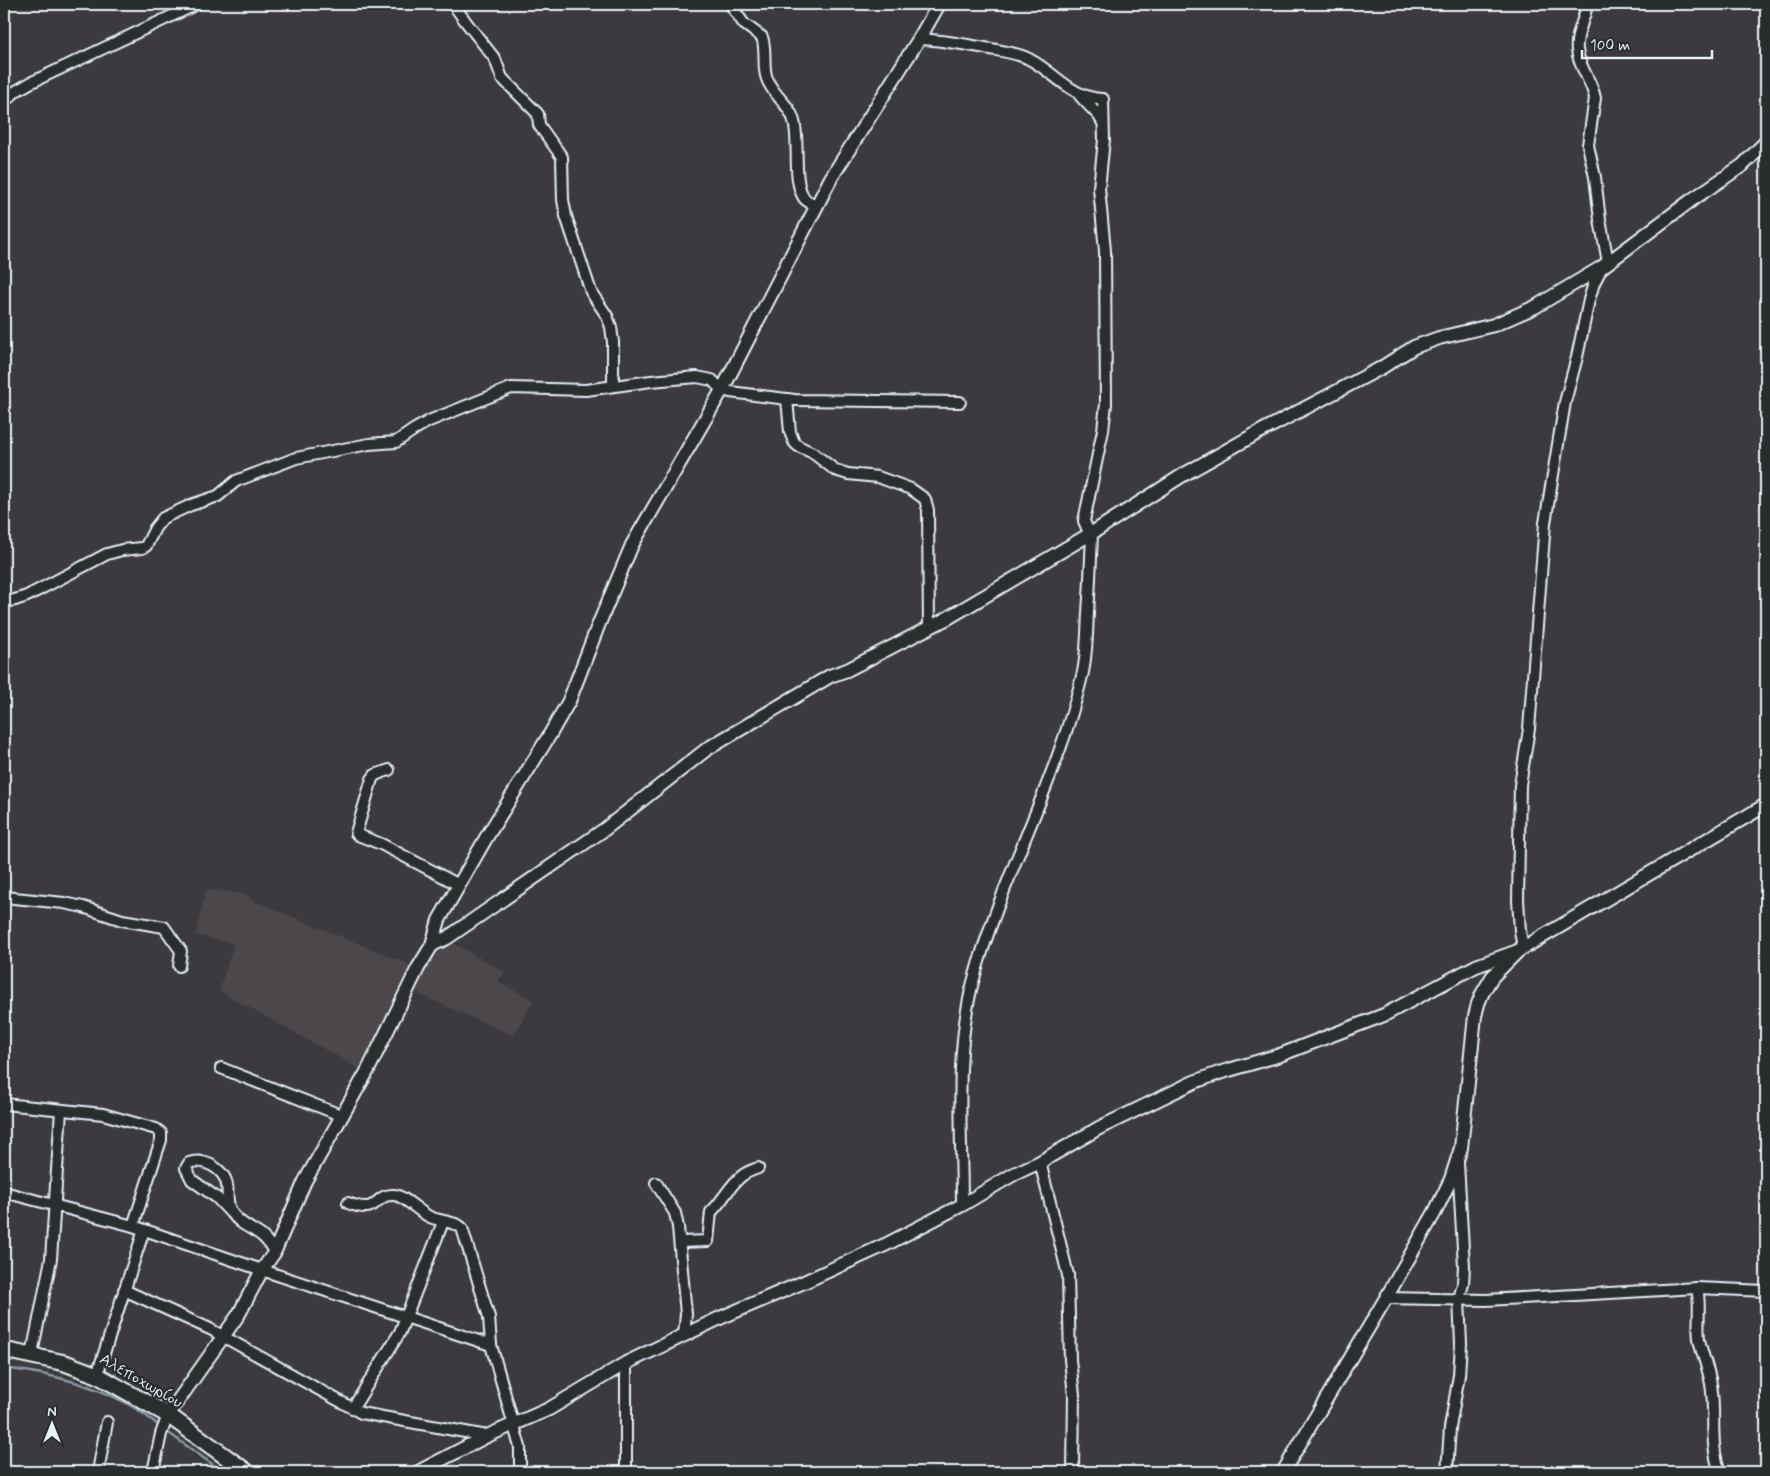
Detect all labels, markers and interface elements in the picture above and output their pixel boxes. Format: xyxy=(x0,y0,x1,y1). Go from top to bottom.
scale bar xyxy=(1582,28,1712,60)
text: 100 m xyxy=(1590,36,1630,56)
street label: Αλεποχωρίου xyxy=(96,1349,186,1413)
north arrow xyxy=(28,1398,78,1448)
text: N xyxy=(47,1403,57,1421)

